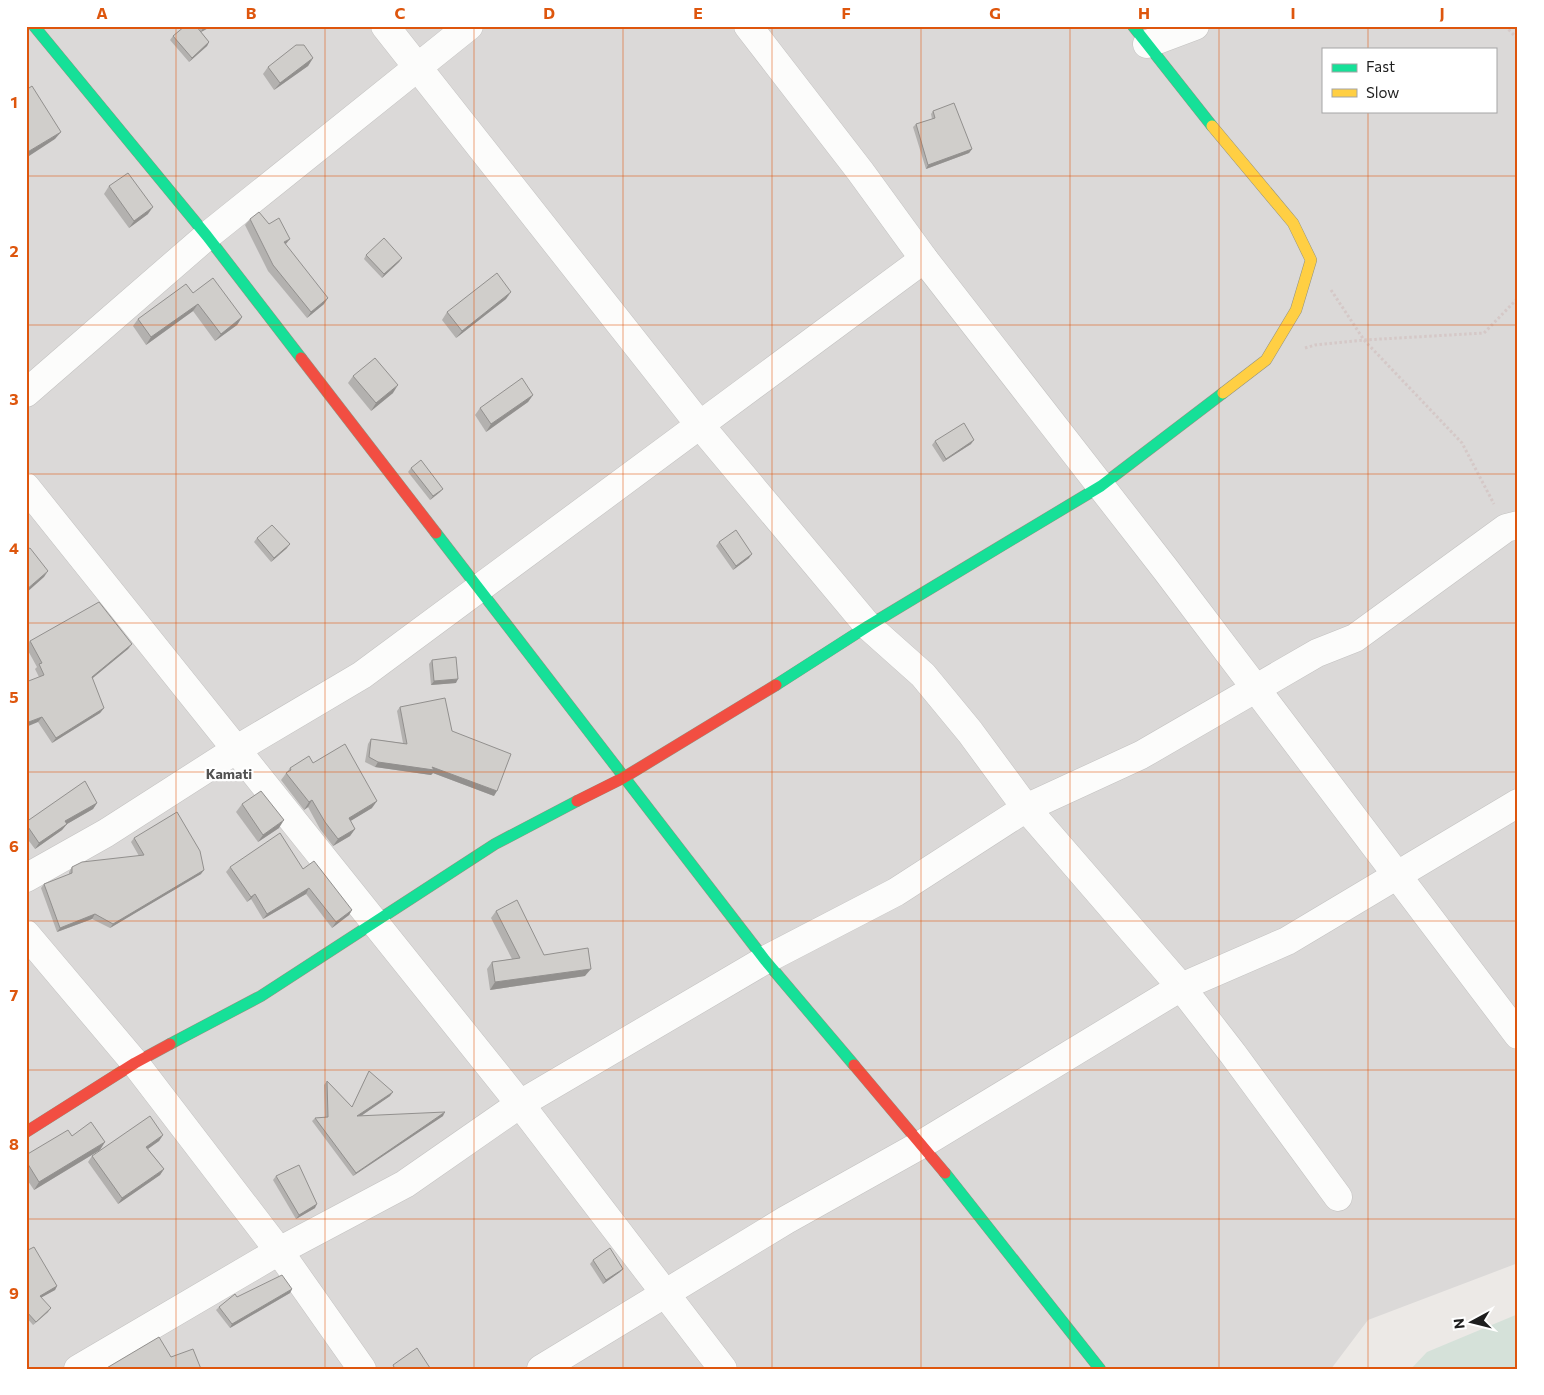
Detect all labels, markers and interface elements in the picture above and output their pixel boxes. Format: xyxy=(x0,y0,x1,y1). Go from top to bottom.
text: A xyxy=(96,3,108,22)
text: B xyxy=(246,3,257,22)
text: C xyxy=(395,3,406,22)
text: D xyxy=(543,3,555,22)
text: E xyxy=(693,3,703,22)
text: F xyxy=(841,3,851,22)
text: G xyxy=(989,3,1001,22)
text: H xyxy=(1138,3,1150,22)
text: I xyxy=(1290,3,1296,22)
text: J xyxy=(1439,3,1445,22)
legend xyxy=(1322,48,1496,112)
text: Fast xyxy=(1366,57,1395,75)
text: Slow xyxy=(1366,83,1399,101)
text: 1 xyxy=(10,92,18,111)
text: 2 xyxy=(9,241,19,260)
text: 3 xyxy=(9,389,19,408)
text: 4 xyxy=(9,538,19,557)
text: 5 xyxy=(9,687,19,706)
district label: Kamati xyxy=(206,765,252,782)
text: 6 xyxy=(9,836,19,855)
text: 7 xyxy=(10,985,19,1004)
text: 8 xyxy=(9,1134,19,1153)
text: 9 xyxy=(9,1283,19,1302)
north arrow xyxy=(1446,1298,1496,1348)
text: N xyxy=(1450,1317,1468,1330)

